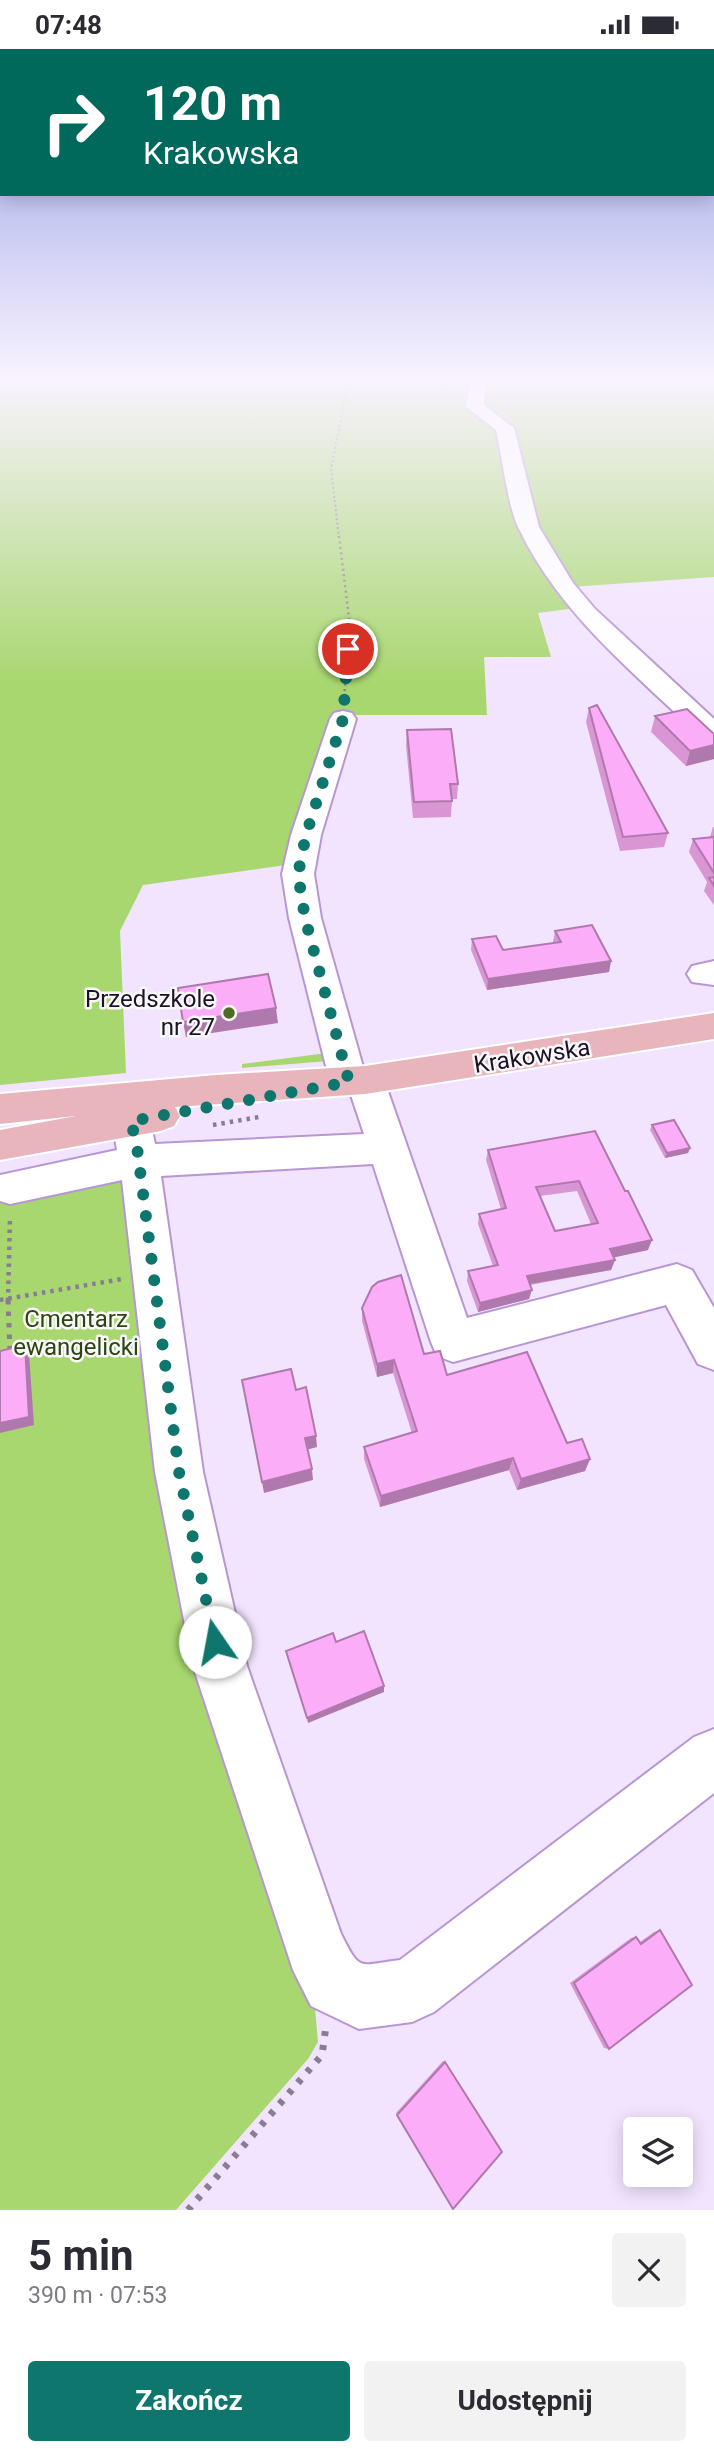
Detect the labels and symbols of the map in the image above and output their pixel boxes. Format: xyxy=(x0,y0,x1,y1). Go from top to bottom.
pin xyxy=(318,619,378,679)
place label: Przedszkole nr 27 xyxy=(85,985,215,1041)
marker: Przedszkole nr 27 xyxy=(221,1005,237,1021)
street label: Krakowska xyxy=(472,1033,592,1079)
park label: Cmentarz ewangelicki xyxy=(13,1305,139,1361)
position arrow xyxy=(178,1605,252,1679)

